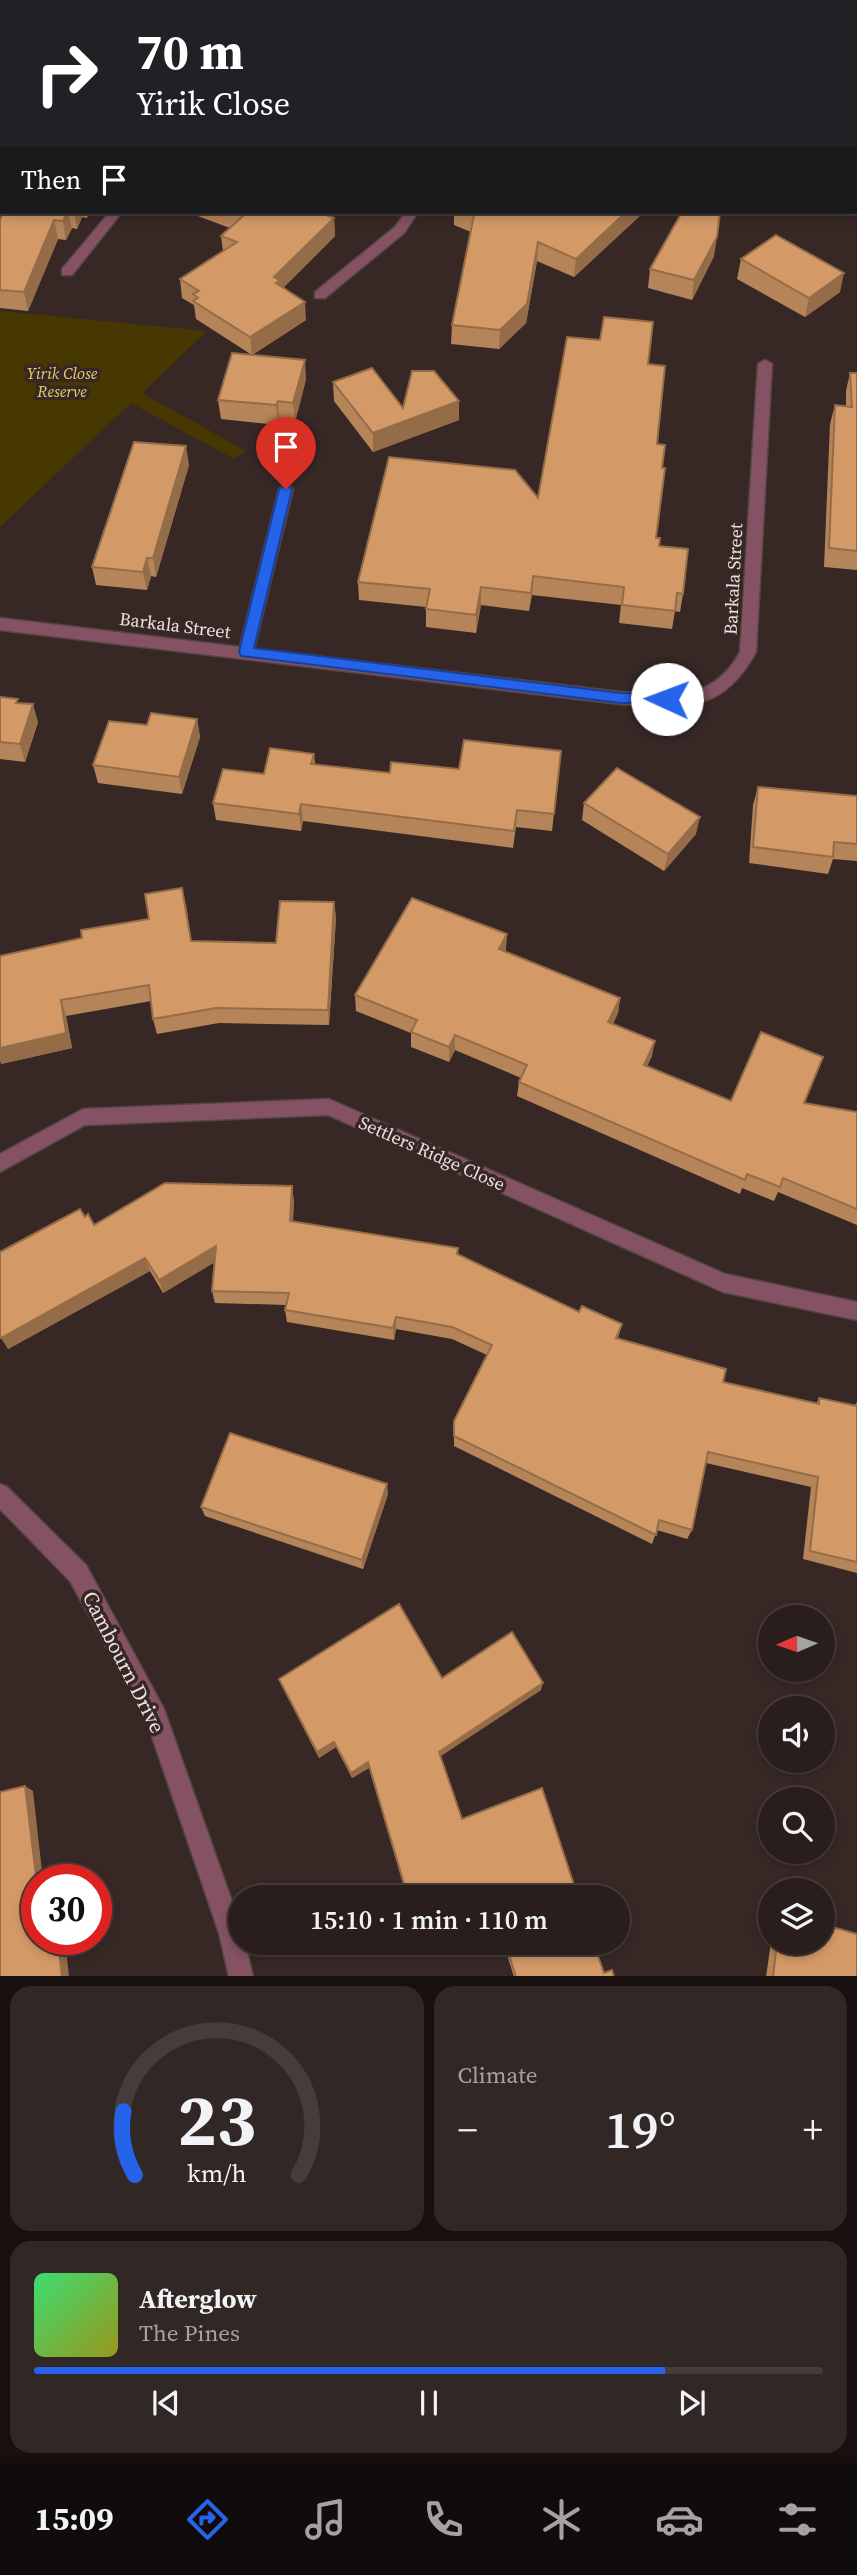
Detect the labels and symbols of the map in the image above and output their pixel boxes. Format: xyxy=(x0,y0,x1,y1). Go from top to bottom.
park label: Yirik Close Reserve xyxy=(27,362,98,402)
pin xyxy=(256,417,316,489)
street label: Barkala Street xyxy=(718,522,748,636)
street label: Barkala Street xyxy=(118,606,232,644)
position arrow xyxy=(630,662,704,736)
street label: Settlers Ridge Close xyxy=(355,1110,509,1196)
street label: Cambourn Drive xyxy=(76,1586,172,1738)
north arrow xyxy=(758,1605,835,1682)
speed limit sign: 30 xyxy=(21,1864,112,1955)

